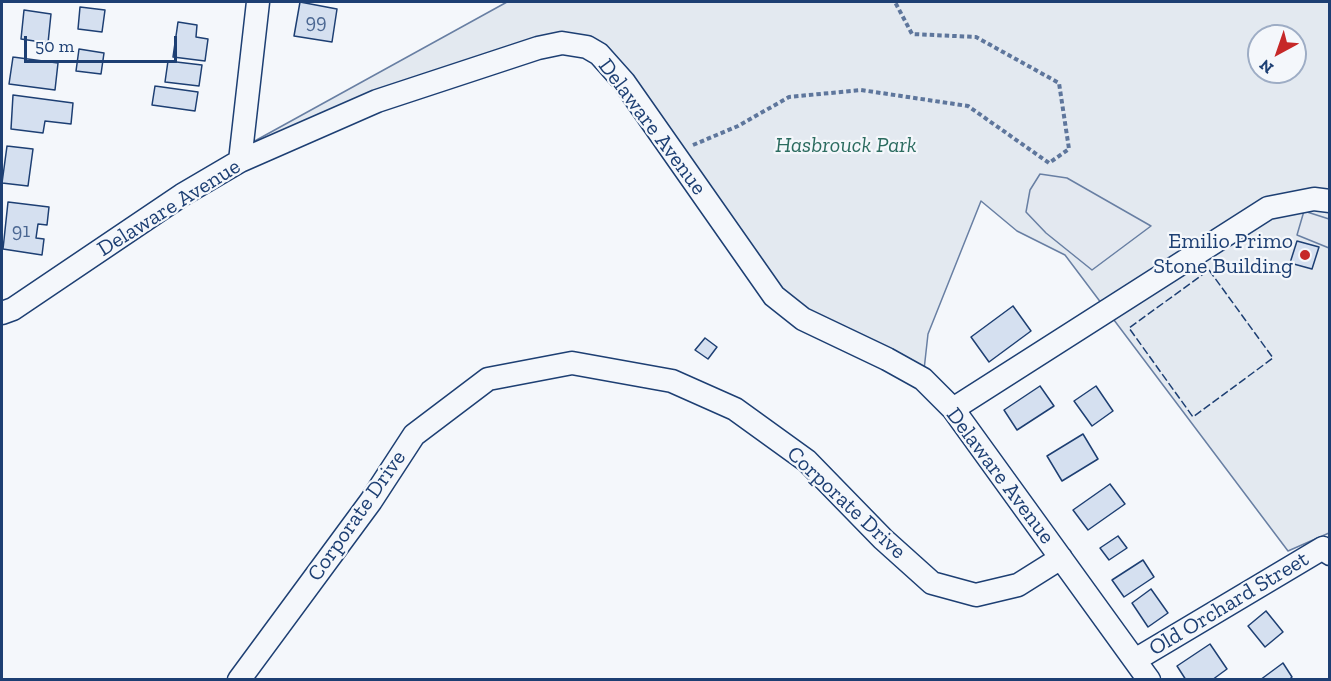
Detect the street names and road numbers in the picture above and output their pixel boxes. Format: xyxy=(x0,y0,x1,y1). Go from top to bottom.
street label: Delaware Avenue xyxy=(592,54,712,200)
street label: Delaware Avenue xyxy=(93,153,245,263)
street label: Delaware Avenue xyxy=(940,403,1060,549)
street label: Corporate Drive xyxy=(781,441,911,565)
street label: Corporate Drive xyxy=(302,446,412,586)
street label: Old Orchard Street xyxy=(1144,546,1314,662)

